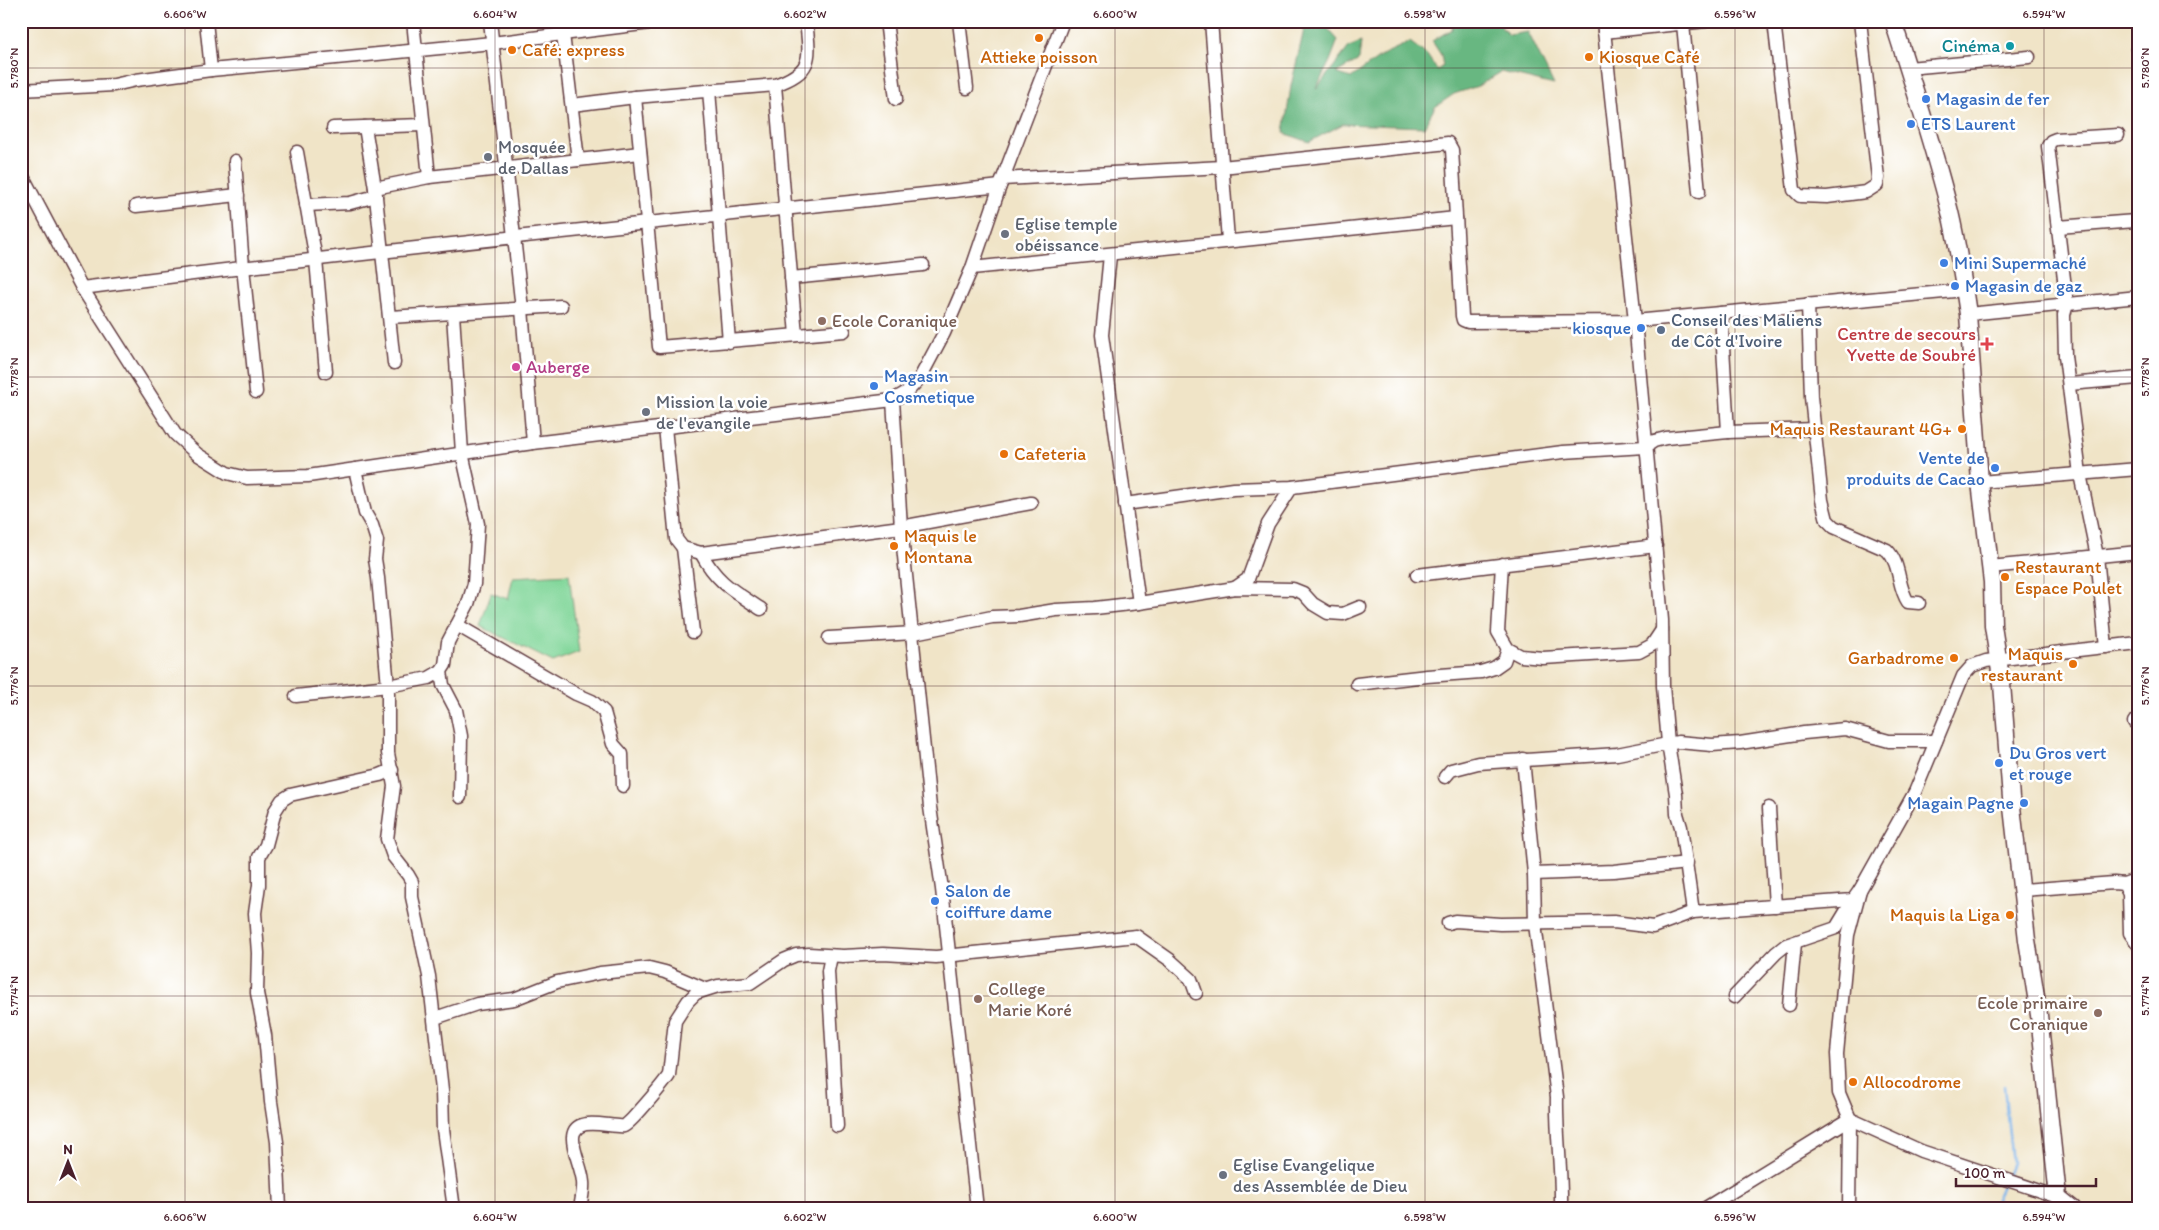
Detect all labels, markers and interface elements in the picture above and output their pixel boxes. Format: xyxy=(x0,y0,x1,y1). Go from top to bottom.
text: 6.606°W xyxy=(163,7,207,21)
text: 6.604°W xyxy=(473,7,517,21)
text: 6.602°W xyxy=(783,7,827,21)
text: 6.600°W xyxy=(1093,7,1137,21)
text: 6.598°W xyxy=(1404,7,1446,21)
text: 6.596°W xyxy=(1714,7,1756,21)
text: 6.594°W xyxy=(2023,7,2065,21)
marker: Attieke poisson xyxy=(1033,32,1045,44)
place label: Cinéma xyxy=(1942,35,2000,57)
place label: Café: express xyxy=(522,39,625,61)
marker: Cinéma xyxy=(2004,40,2016,52)
marker: Café: express xyxy=(506,44,518,56)
place label: Attieke poisson xyxy=(980,46,1098,68)
place label: Kiosque Café xyxy=(1599,46,1700,68)
text: 5.780°N xyxy=(7,48,21,88)
text: 5.780°N xyxy=(2138,48,2152,88)
marker: Kiosque Café xyxy=(1583,51,1595,63)
place label: Magasin de fer xyxy=(1936,88,2050,110)
marker: Magasin de fer xyxy=(1920,93,1932,105)
place label: ETS Laurent xyxy=(1921,113,2016,135)
marker: ETS Laurent xyxy=(1905,118,1917,130)
place label: Mosquée de Dallas xyxy=(498,136,569,179)
marker: Mosquée de Dallas xyxy=(482,151,494,163)
place label: Eglise temple obéissance xyxy=(1015,213,1118,256)
marker: Eglise temple obéissance xyxy=(999,228,1011,240)
place label: Mini Supermaché xyxy=(1954,252,2087,274)
marker: Mini Supermaché xyxy=(1938,257,1950,269)
place label: Magasin de gaz xyxy=(1965,275,2083,297)
marker: Magasin de gaz xyxy=(1949,280,1961,292)
place label: Conseil des Maliens de Côt d'Ivoire xyxy=(1671,309,1822,352)
place label: Ecole Coranique xyxy=(832,310,957,332)
marker: Ecole Coranique xyxy=(816,315,828,327)
place label: kiosque xyxy=(1572,317,1631,339)
marker: kiosque xyxy=(1635,322,1647,334)
place label: Centre de secours Yvette de Soubré xyxy=(1837,323,1976,366)
marker: Conseil des Maliens de Côt d'Ivoire xyxy=(1655,324,1667,336)
marker: Centre de secours Yvette de Soubré xyxy=(1980,337,1994,351)
place label: Auberge xyxy=(526,356,590,378)
text: 5.778°N xyxy=(7,357,21,397)
text: 5.778°N xyxy=(2138,357,2152,397)
marker: Auberge xyxy=(510,361,522,373)
place label: Magasin Cosmetique xyxy=(884,365,975,408)
marker: Magasin Cosmetique xyxy=(868,380,880,392)
place label: Mission la voie de l'evangile xyxy=(656,391,768,434)
marker: Mission la voie de l'evangile xyxy=(640,406,652,418)
place label: Maquis Restaurant 4G+ xyxy=(1770,418,1952,440)
marker: Maquis Restaurant 4G+ xyxy=(1956,423,1968,435)
place label: Cafeteria xyxy=(1014,443,1086,465)
place label: Vente de produits de Cacao xyxy=(1847,447,1985,490)
marker: Cafeteria xyxy=(998,448,1010,460)
marker: Vente de produits de Cacao xyxy=(1989,462,2001,474)
place label: Maquis le Montana xyxy=(904,525,977,568)
marker: Maquis le Montana xyxy=(888,540,900,552)
place label: Restaurant Espace Poulet xyxy=(2015,556,2122,599)
marker: Restaurant Espace Poulet xyxy=(1999,571,2011,583)
place label: Maquis restaurant xyxy=(1981,643,2063,686)
place label: Garbadrome xyxy=(1848,647,1944,669)
marker: Garbadrome xyxy=(1948,652,1960,664)
marker: Maquis restaurant xyxy=(2067,658,2079,670)
text: 5.776°N xyxy=(7,666,21,706)
text: 5.776°N xyxy=(2138,666,2152,706)
place label: Du Gros vert et rouge xyxy=(2009,742,2107,785)
marker: Du Gros vert et rouge xyxy=(1993,757,2005,769)
place label: Magain Pagne xyxy=(1907,792,2014,814)
marker: Magain Pagne xyxy=(2018,797,2030,809)
place label: Salon de coiffure dame xyxy=(945,880,1052,923)
marker: Salon de coiffure dame xyxy=(929,895,941,907)
place label: Maquis la Liga xyxy=(1890,904,2001,926)
marker: Maquis la Liga xyxy=(2004,909,2016,921)
text: 5.774°N xyxy=(7,976,21,1016)
text: 5.774°N xyxy=(2138,976,2152,1016)
place label: College Marie Koré xyxy=(988,978,1072,1021)
place label: Ecole primaire Coranique xyxy=(1977,992,2088,1035)
marker: College Marie Koré xyxy=(972,993,984,1005)
marker: Ecole primaire Coranique xyxy=(2092,1007,2104,1019)
place label: Allocodrome xyxy=(1863,1071,1961,1093)
marker: Allocodrome xyxy=(1847,1076,1859,1088)
north arrow xyxy=(42,1138,92,1188)
text: N xyxy=(63,1141,73,1158)
place label: Eglise Evangelique des Assemblée de Dieu xyxy=(1233,1154,1407,1197)
scale bar xyxy=(1956,1155,2096,1187)
text: 100 m xyxy=(1964,1164,2006,1182)
marker: Eglise Evangelique des Assemblée de Dieu xyxy=(1217,1169,1229,1181)
text: 6.606°W xyxy=(163,1210,207,1224)
text: 6.604°W xyxy=(473,1210,517,1224)
text: 6.602°W xyxy=(783,1210,827,1224)
text: 6.600°W xyxy=(1093,1210,1137,1224)
text: 6.598°W xyxy=(1404,1210,1446,1224)
text: 6.596°W xyxy=(1714,1210,1756,1224)
text: 6.594°W xyxy=(2023,1210,2065,1224)

